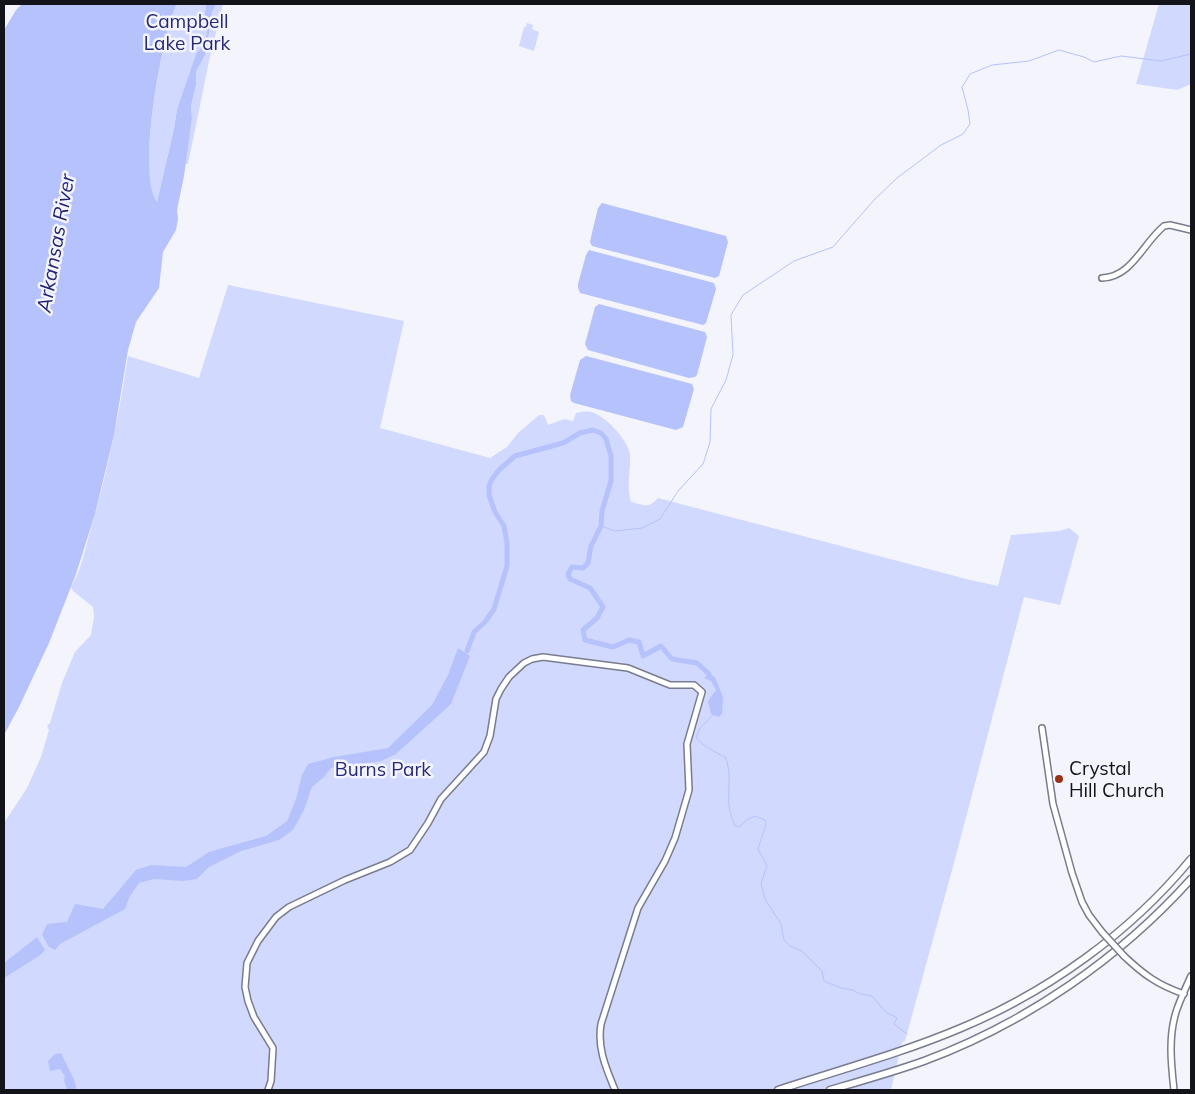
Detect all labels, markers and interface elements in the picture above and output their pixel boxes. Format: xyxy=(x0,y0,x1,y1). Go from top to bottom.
park label: Campbell Lake Park xyxy=(144,9,231,55)
water label: Arkansas River xyxy=(30,171,80,315)
place label: Crystal Hill Church xyxy=(1069,756,1165,802)
park label: Burns Park xyxy=(335,757,431,781)
marker: Crystal Hill Church xyxy=(1053,773,1065,785)

